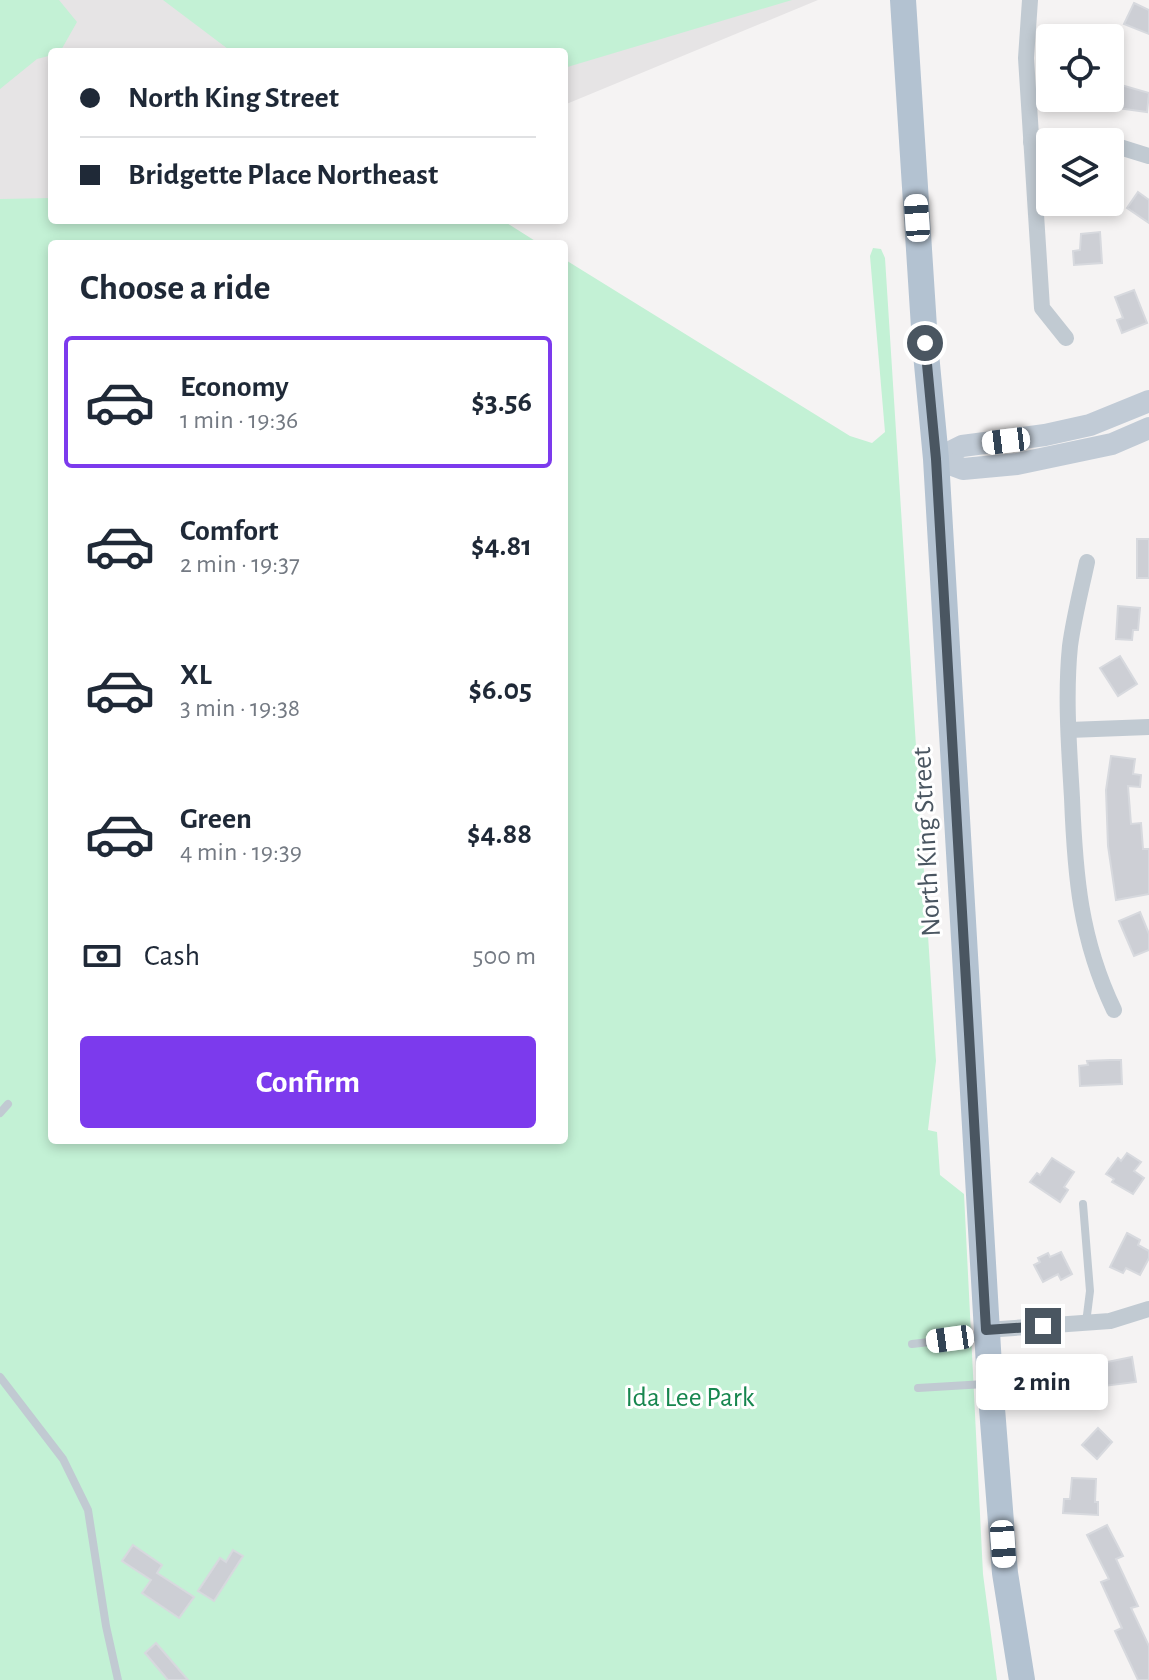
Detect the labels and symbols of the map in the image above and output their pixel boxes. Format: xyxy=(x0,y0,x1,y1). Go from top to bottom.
car xyxy=(903,193,931,243)
route start xyxy=(907,325,943,361)
car xyxy=(981,426,1031,456)
street label: North King Street xyxy=(908,746,946,937)
route end xyxy=(1025,1308,1061,1344)
car xyxy=(925,1324,975,1354)
callout: 2 min xyxy=(977,1354,1109,1410)
park label: Ida Lee Park xyxy=(625,1384,755,1412)
car xyxy=(989,1519,1017,1569)

